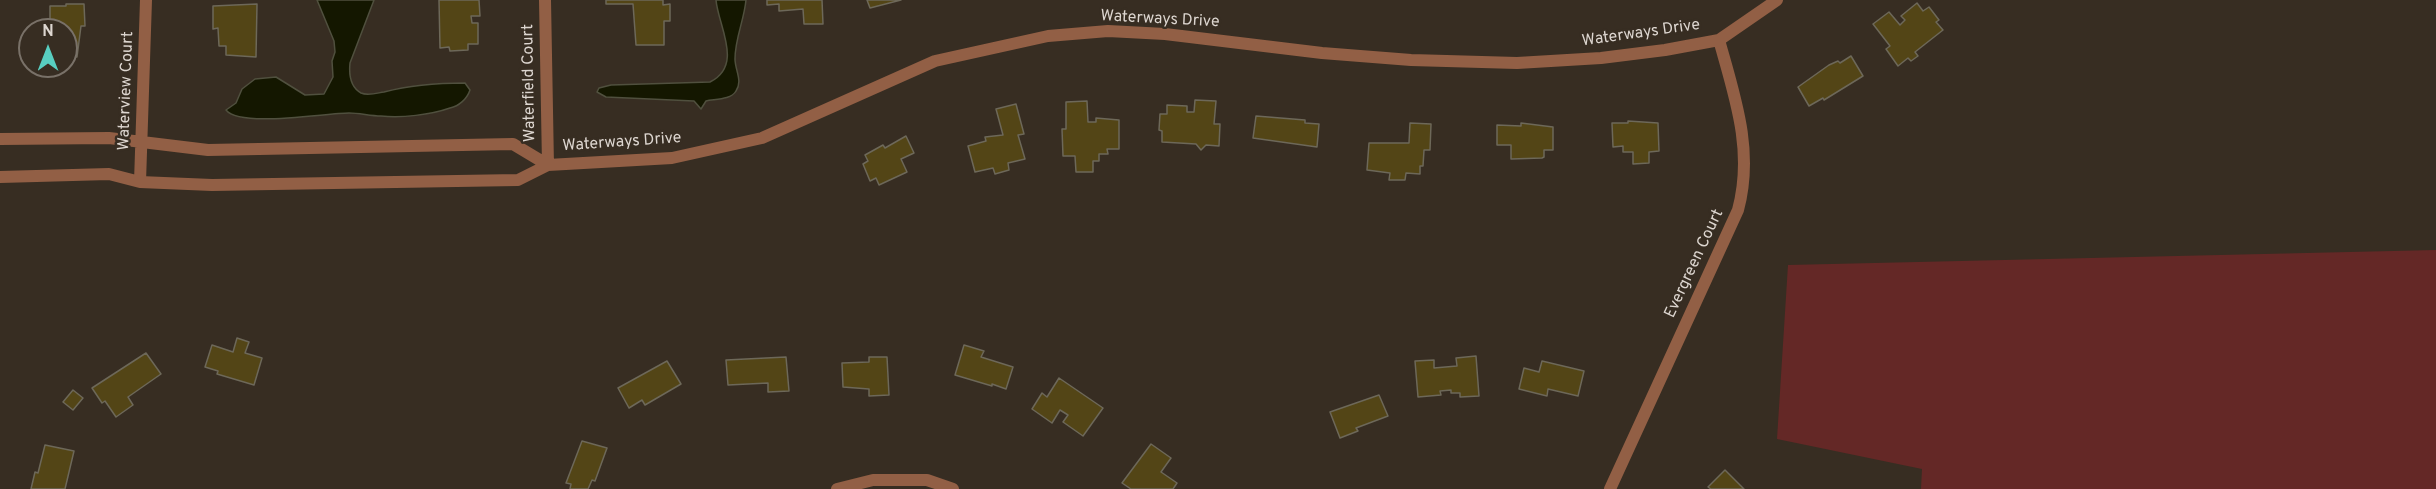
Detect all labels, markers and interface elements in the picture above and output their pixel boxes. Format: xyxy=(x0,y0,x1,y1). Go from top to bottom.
street label: Waterways Drive xyxy=(1100,7,1220,33)
street label: Waterways Drive xyxy=(1581,16,1701,52)
north arrow xyxy=(18,18,78,78)
text: N xyxy=(42,22,54,42)
street label: Waterfield Court xyxy=(519,24,541,142)
street label: Waterview Court xyxy=(115,31,139,151)
street label: Waterways Drive xyxy=(562,129,682,157)
street label: Evergreen Court xyxy=(1661,207,1729,321)

